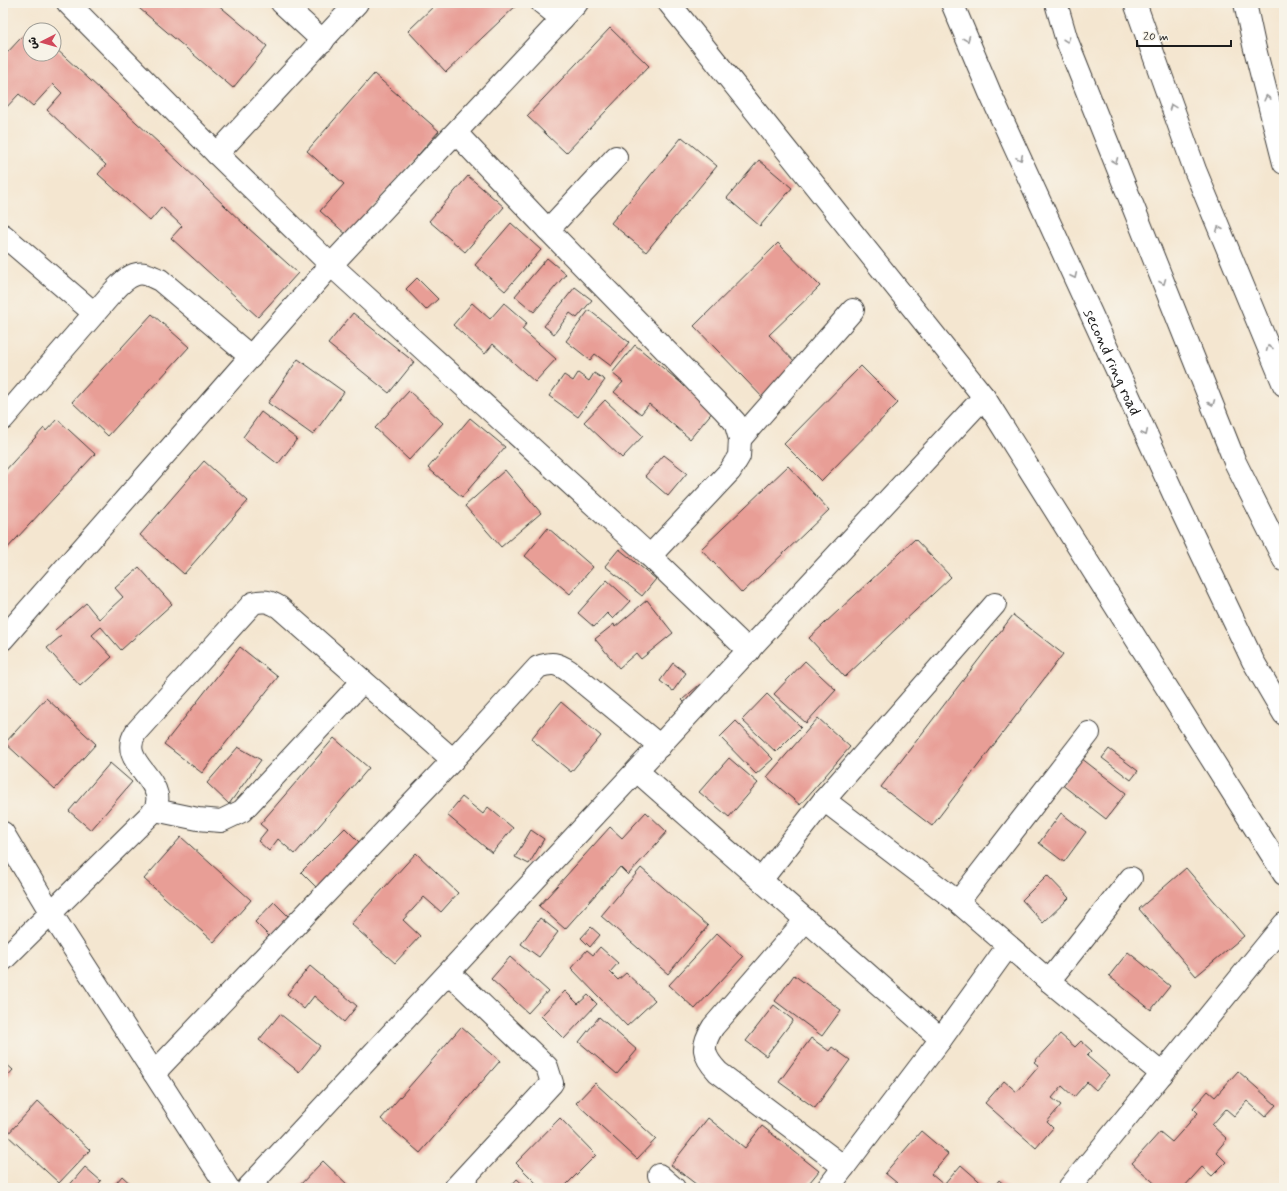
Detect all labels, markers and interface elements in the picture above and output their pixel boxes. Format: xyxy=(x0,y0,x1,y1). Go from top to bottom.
north arrow xyxy=(22,22,62,62)
scale bar xyxy=(1137,22,1231,48)
text: 20 m xyxy=(1143,29,1169,45)
text: ش xyxy=(25,36,41,50)
one-way arrow xyxy=(963,36,971,43)
one-way arrow xyxy=(1063,37,1071,44)
one-way arrow xyxy=(1264,95,1272,101)
one-way arrow xyxy=(1169,104,1177,111)
one-way arrow xyxy=(1015,154,1023,161)
one-way arrow xyxy=(1111,158,1119,165)
one-way arrow xyxy=(1216,225,1224,232)
one-way arrow xyxy=(1069,272,1077,280)
one-way arrow xyxy=(1159,278,1167,285)
street label: second ring road xyxy=(1078,305,1145,419)
one-way arrow xyxy=(1266,345,1274,352)
one-way arrow xyxy=(1207,399,1215,406)
one-way arrow xyxy=(1141,429,1149,436)

